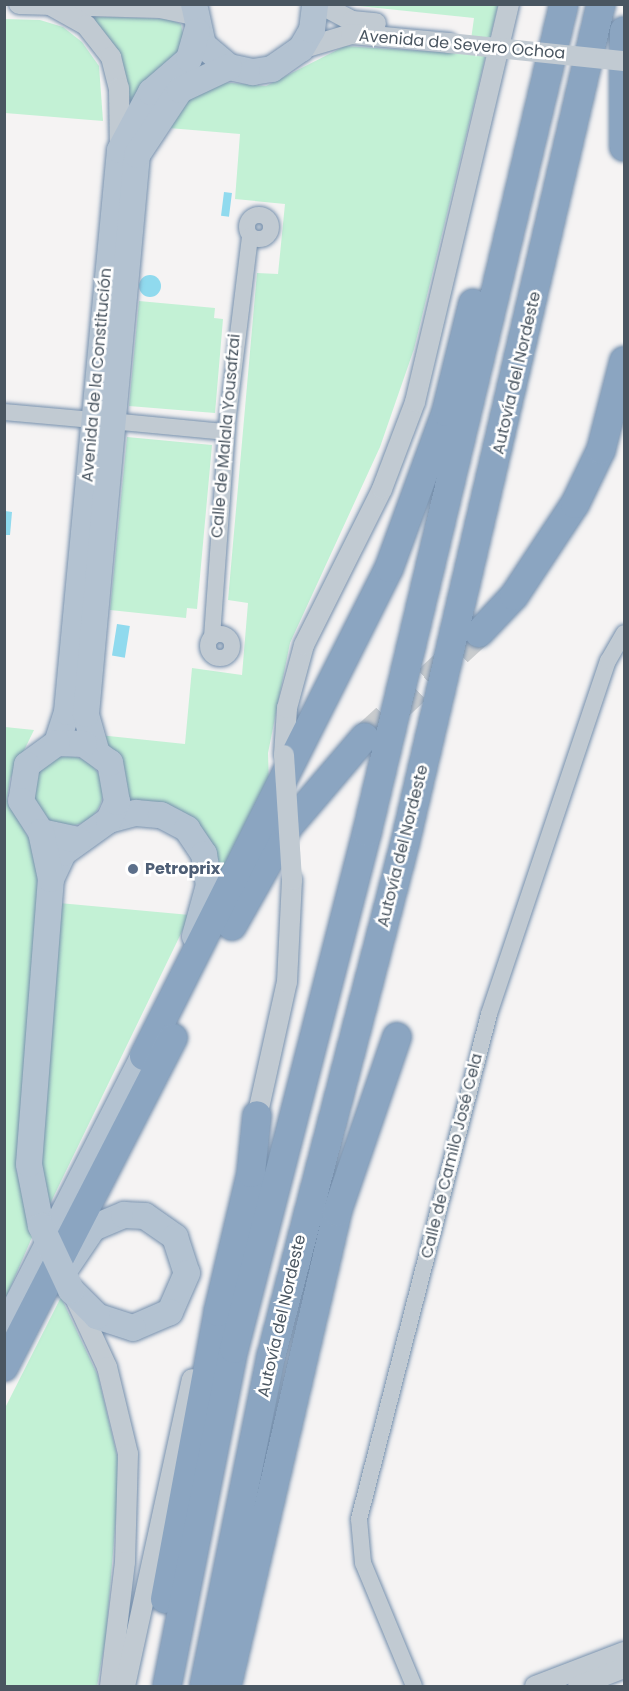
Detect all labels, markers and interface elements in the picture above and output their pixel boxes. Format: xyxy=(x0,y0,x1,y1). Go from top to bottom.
street label: Avenida de Severo Ochoa xyxy=(358,26,566,64)
street label: Avenida de la Constitución xyxy=(78,267,116,483)
street label: Autovía del Nordeste xyxy=(489,290,545,456)
street label: Calle de Malala Yousafzai xyxy=(208,333,244,539)
street label: Autovía del Nordeste xyxy=(374,763,432,929)
place label: Petroprix xyxy=(145,859,220,879)
marker: Petroprix xyxy=(126,862,140,876)
street label: Calle de Camilo José Cela xyxy=(417,1052,487,1260)
street label: Autovía del Nordeste xyxy=(254,1233,310,1399)

